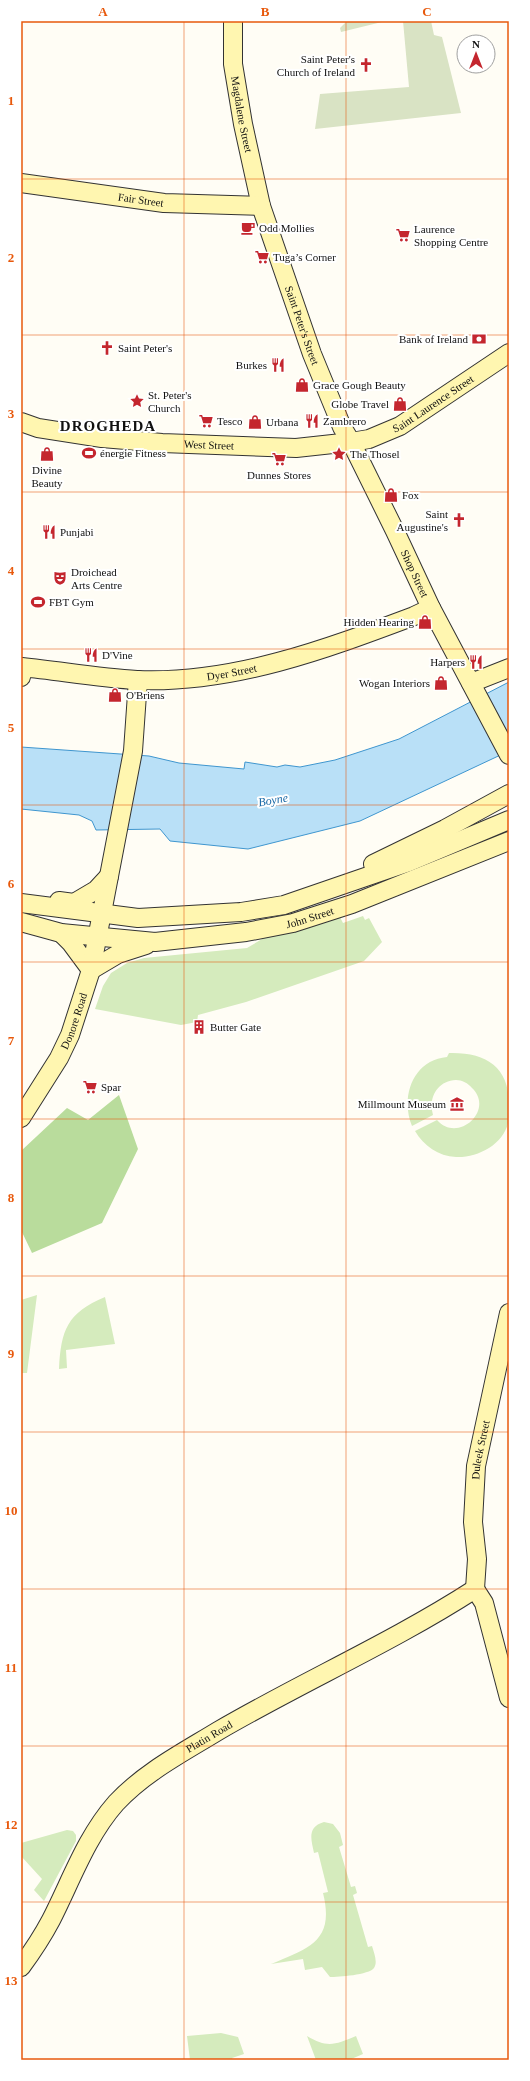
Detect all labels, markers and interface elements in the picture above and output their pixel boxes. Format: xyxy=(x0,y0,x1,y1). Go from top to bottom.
text: A xyxy=(98,4,108,19)
text: B xyxy=(261,4,270,19)
text: C xyxy=(422,4,432,19)
north arrow xyxy=(456,34,496,74)
text: N xyxy=(472,38,480,50)
place label: Saint Peter's Church of Ireland xyxy=(277,53,355,78)
church icon: Saint Peter's Church of Ireland xyxy=(358,57,374,73)
street label: Magdalene Street xyxy=(229,75,255,153)
text: 1 xyxy=(8,93,14,108)
street label: Fair Street xyxy=(117,191,165,209)
cafe icon: Odd Mollies xyxy=(240,220,256,236)
place label: Odd Mollies xyxy=(259,222,314,234)
place label: Laurence Shopping Centre xyxy=(414,223,488,248)
supermarket icon: Laurence Shopping Centre xyxy=(395,227,411,243)
supermarket icon: Tuga’s Corner xyxy=(254,249,270,265)
text: 2 xyxy=(8,250,14,265)
place label: Tuga’s Corner xyxy=(273,251,336,263)
street label: Saint Peter's Street xyxy=(283,284,322,367)
bank icon: Bank of Ireland xyxy=(471,331,487,347)
place label: Bank of Ireland xyxy=(399,333,468,345)
church icon: Saint Peter's xyxy=(99,340,115,356)
place label: Saint Peter's xyxy=(118,342,172,354)
restaurant icon: Burkes xyxy=(270,357,286,373)
place label: Burkes xyxy=(236,359,267,371)
street label: Saint Laurence Street xyxy=(391,373,476,435)
shop icon: Grace Gough Beauty xyxy=(294,377,310,393)
place label: Grace Gough Beauty xyxy=(313,379,406,391)
place label: St. Peter's Church xyxy=(148,389,192,414)
place icon: St. Peter's Church xyxy=(129,393,145,409)
shop icon: Globe Travel xyxy=(392,396,408,412)
place label: Globe Travel xyxy=(331,398,389,410)
text: 3 xyxy=(8,406,15,421)
supermarket icon: Tesco xyxy=(198,413,214,429)
restaurant icon: Zambrero xyxy=(304,413,320,429)
shop icon: Urbana xyxy=(247,414,263,430)
place label: Tesco xyxy=(217,415,243,427)
place label: Zambrero xyxy=(323,415,367,427)
place label: Urbana xyxy=(266,416,298,428)
district label: DROGHEDA xyxy=(60,418,156,434)
street label: West Street xyxy=(184,438,234,452)
sports icon: énergie Fitness xyxy=(81,445,97,461)
shop icon: Divine Beauty xyxy=(39,446,55,462)
place icon: The Thosel xyxy=(331,446,347,462)
place label: énergie Fitness xyxy=(100,447,166,459)
place label: The Thosel xyxy=(350,448,400,460)
supermarket icon: Dunnes Stores xyxy=(271,451,287,467)
place label: Divine Beauty xyxy=(31,464,63,489)
place label: Dunnes Stores xyxy=(247,469,311,481)
shop icon: Fox xyxy=(383,487,399,503)
place label: Fox xyxy=(402,489,420,501)
place label: Saint Augustine's xyxy=(397,508,448,533)
church icon: Saint Augustine's xyxy=(451,512,467,528)
restaurant icon: Punjabi xyxy=(41,524,57,540)
place label: Punjabi xyxy=(60,526,94,538)
street label: Shop Street xyxy=(399,548,431,599)
text: 4 xyxy=(8,563,15,578)
place label: Droichead Arts Centre xyxy=(71,566,122,591)
theatre icon: Droichead Arts Centre xyxy=(52,570,68,586)
sports icon: FBT Gym xyxy=(30,594,46,610)
place label: FBT Gym xyxy=(49,596,94,608)
shop icon: Hidden Hearing xyxy=(417,614,433,630)
place label: Hidden Hearing xyxy=(343,616,414,628)
restaurant icon: D'Vine xyxy=(83,647,99,663)
place label: D'Vine xyxy=(102,649,133,661)
restaurant icon: Harpers xyxy=(468,654,484,670)
place label: Harpers xyxy=(430,656,465,668)
street label: Dyer Street xyxy=(206,662,258,683)
shop icon: Wogan Interiors xyxy=(433,675,449,691)
place label: Wogan Interiors xyxy=(359,677,430,689)
shop icon: O'Briens xyxy=(107,687,123,703)
place label: O'Briens xyxy=(126,689,165,701)
text: 5 xyxy=(8,720,15,735)
water label: Boyne xyxy=(257,790,290,809)
text: 6 xyxy=(8,876,15,891)
street label: John Street xyxy=(285,904,335,930)
street label: Donore Road xyxy=(58,991,89,1051)
building icon: Butter Gate xyxy=(191,1019,207,1035)
place label: Butter Gate xyxy=(210,1021,261,1033)
text: 7 xyxy=(8,1033,15,1048)
supermarket icon: Spar xyxy=(82,1079,98,1095)
place label: Spar xyxy=(101,1081,122,1093)
museum icon: Millmount Museum xyxy=(449,1096,465,1112)
place label: Millmount Museum xyxy=(358,1098,446,1110)
text: 8 xyxy=(8,1190,15,1205)
text: 9 xyxy=(8,1346,15,1361)
street label: Duleek Street xyxy=(469,1419,492,1480)
text: 10 xyxy=(5,1503,18,1518)
text: 11 xyxy=(5,1660,17,1675)
street label: Platin Road xyxy=(184,1718,235,1755)
text: 12 xyxy=(5,1817,18,1832)
text: 13 xyxy=(5,1973,18,1988)

